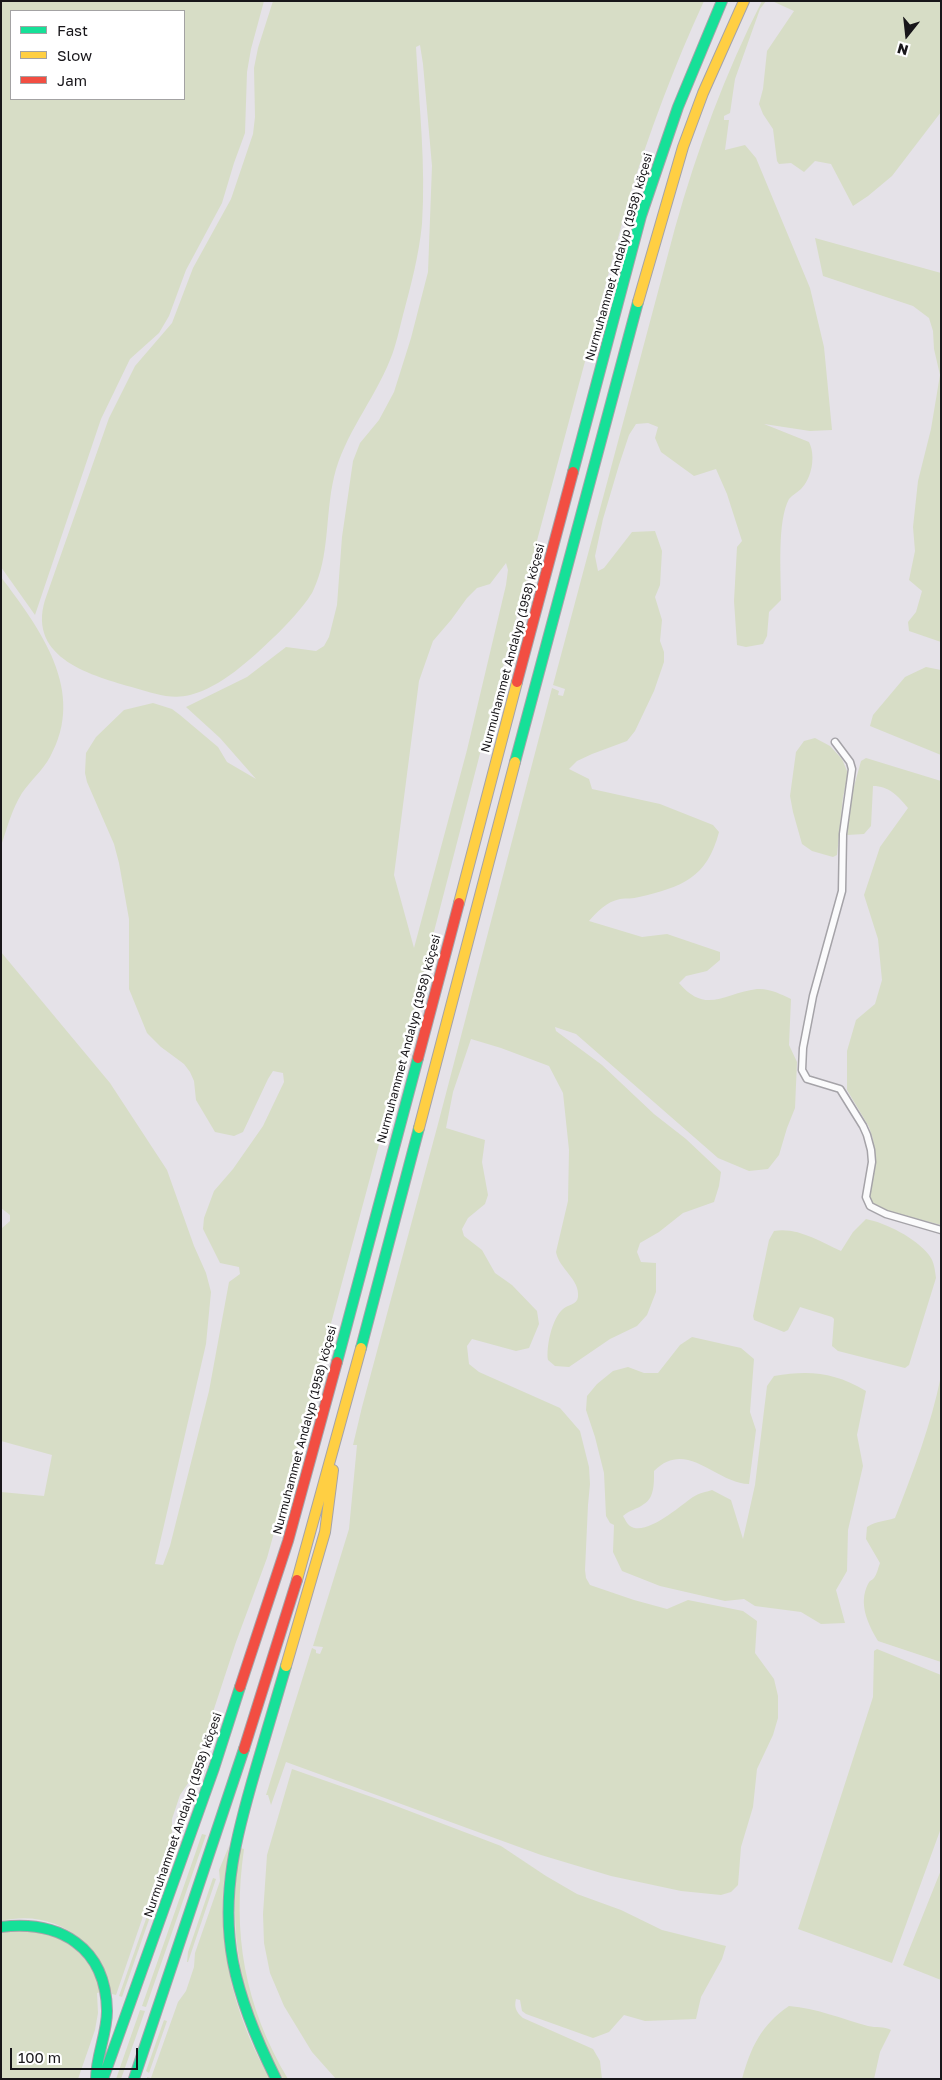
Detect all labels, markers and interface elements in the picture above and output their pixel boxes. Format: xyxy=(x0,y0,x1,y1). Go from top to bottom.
legend xyxy=(10,10,185,100)
north arrow xyxy=(882,10,932,60)
text: Fast xyxy=(57,21,88,39)
text: N xyxy=(895,40,910,60)
text: Slow xyxy=(57,46,92,64)
text: Jam xyxy=(57,71,87,89)
street label: Nurmuhammet Andalyp (1958) köçesi xyxy=(582,151,656,363)
street label: Nurmuhammet Andalyp (1958) köçesi xyxy=(478,542,548,754)
street label: Nurmuhammet Andalyp (1958) köçesi xyxy=(374,933,444,1145)
street label: Nurmuhammet Andalyp (1958) köçesi xyxy=(270,1324,340,1536)
street label: Nurmuhammet Andalyp (1958) köçesi xyxy=(141,1711,225,1919)
scale bar xyxy=(12,2038,140,2070)
text: 100 m xyxy=(18,2048,61,2066)

